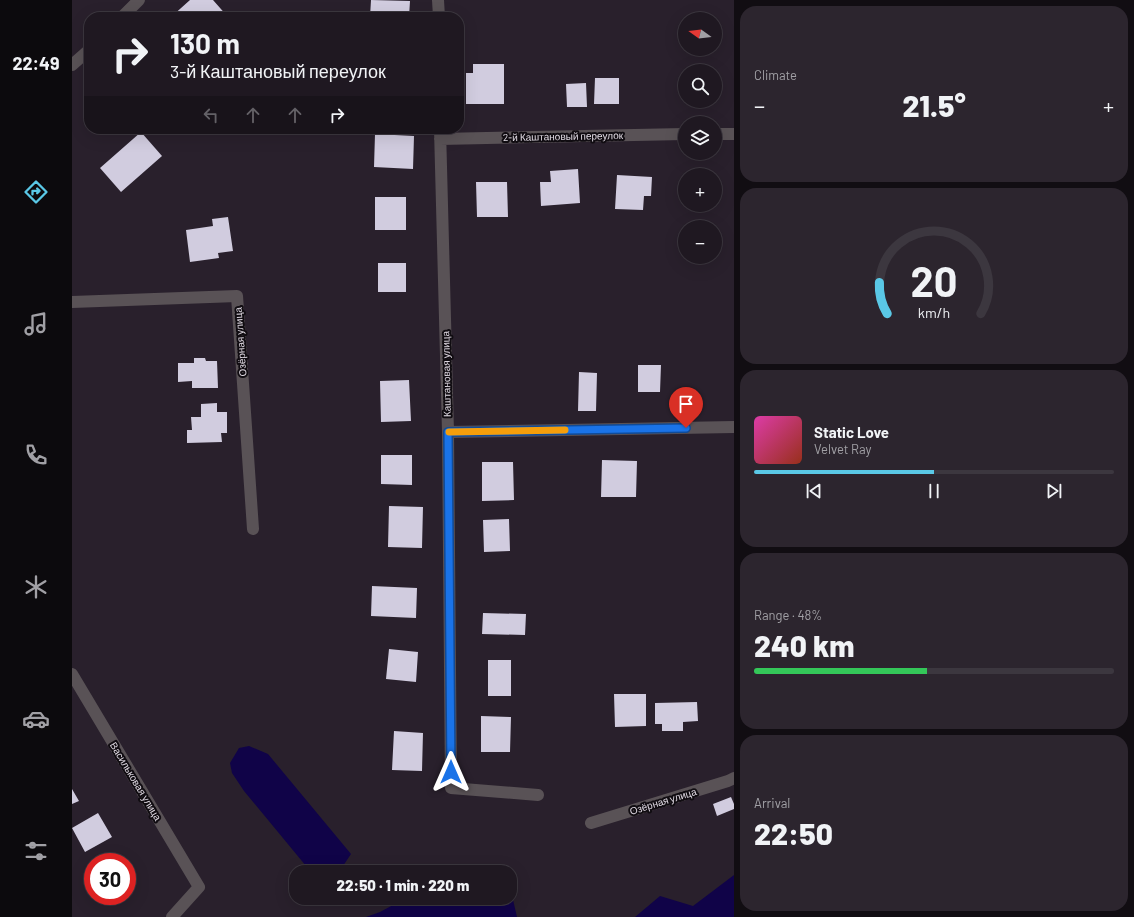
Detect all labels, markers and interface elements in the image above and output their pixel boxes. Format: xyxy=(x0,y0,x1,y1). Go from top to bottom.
north arrow xyxy=(678,12,722,56)
map controls xyxy=(678,12,722,264)
text: 130 m xyxy=(170,26,240,60)
icon: right xyxy=(104,28,156,80)
text: 22:49 xyxy=(12,52,60,74)
text: 3-й Каштановый переулок xyxy=(170,60,386,82)
button: search xyxy=(678,64,722,108)
text: Climate xyxy=(754,67,797,83)
text: 21.5° xyxy=(902,87,966,123)
text: − xyxy=(754,92,765,118)
text: + xyxy=(1103,92,1114,118)
icon: left xyxy=(200,104,222,126)
icon: ahead xyxy=(242,104,264,126)
icon: ahead xyxy=(284,104,306,126)
icon: right xyxy=(326,104,348,126)
button: layers xyxy=(678,116,722,160)
street label: 2-й Каштановый переулок xyxy=(503,129,624,143)
button: + xyxy=(678,168,722,212)
icon: directions xyxy=(22,178,50,206)
button: − xyxy=(678,220,722,264)
text: 20 xyxy=(910,255,958,305)
text: km/h xyxy=(918,304,950,321)
street label: Озёрная улица xyxy=(232,306,248,377)
icon: music xyxy=(22,310,50,338)
street label: Каштановая улица xyxy=(439,330,453,417)
pin xyxy=(669,387,703,428)
icon: arrive xyxy=(675,393,697,415)
text: Static Love xyxy=(814,423,889,441)
icon: phone xyxy=(22,441,50,469)
text: Velvet Ray xyxy=(814,441,872,457)
icon: previous xyxy=(803,480,825,502)
icon: pause xyxy=(923,480,945,502)
icon: next xyxy=(1043,480,1065,502)
icon: climate xyxy=(22,573,50,601)
text: Range · 48% xyxy=(754,607,822,623)
text: 240 km xyxy=(754,627,854,663)
icon: car xyxy=(22,705,50,733)
street label: Васильковая улица xyxy=(108,740,164,823)
position arrow xyxy=(430,751,472,793)
street label: Озёрная улица xyxy=(628,785,698,817)
text: Arrival xyxy=(754,795,790,811)
text: 22:50 xyxy=(754,815,833,851)
icon: filters xyxy=(22,837,50,865)
speed limit sign: 30 xyxy=(84,853,136,905)
text: 22:50 · 1 min · 220 m xyxy=(337,876,469,894)

